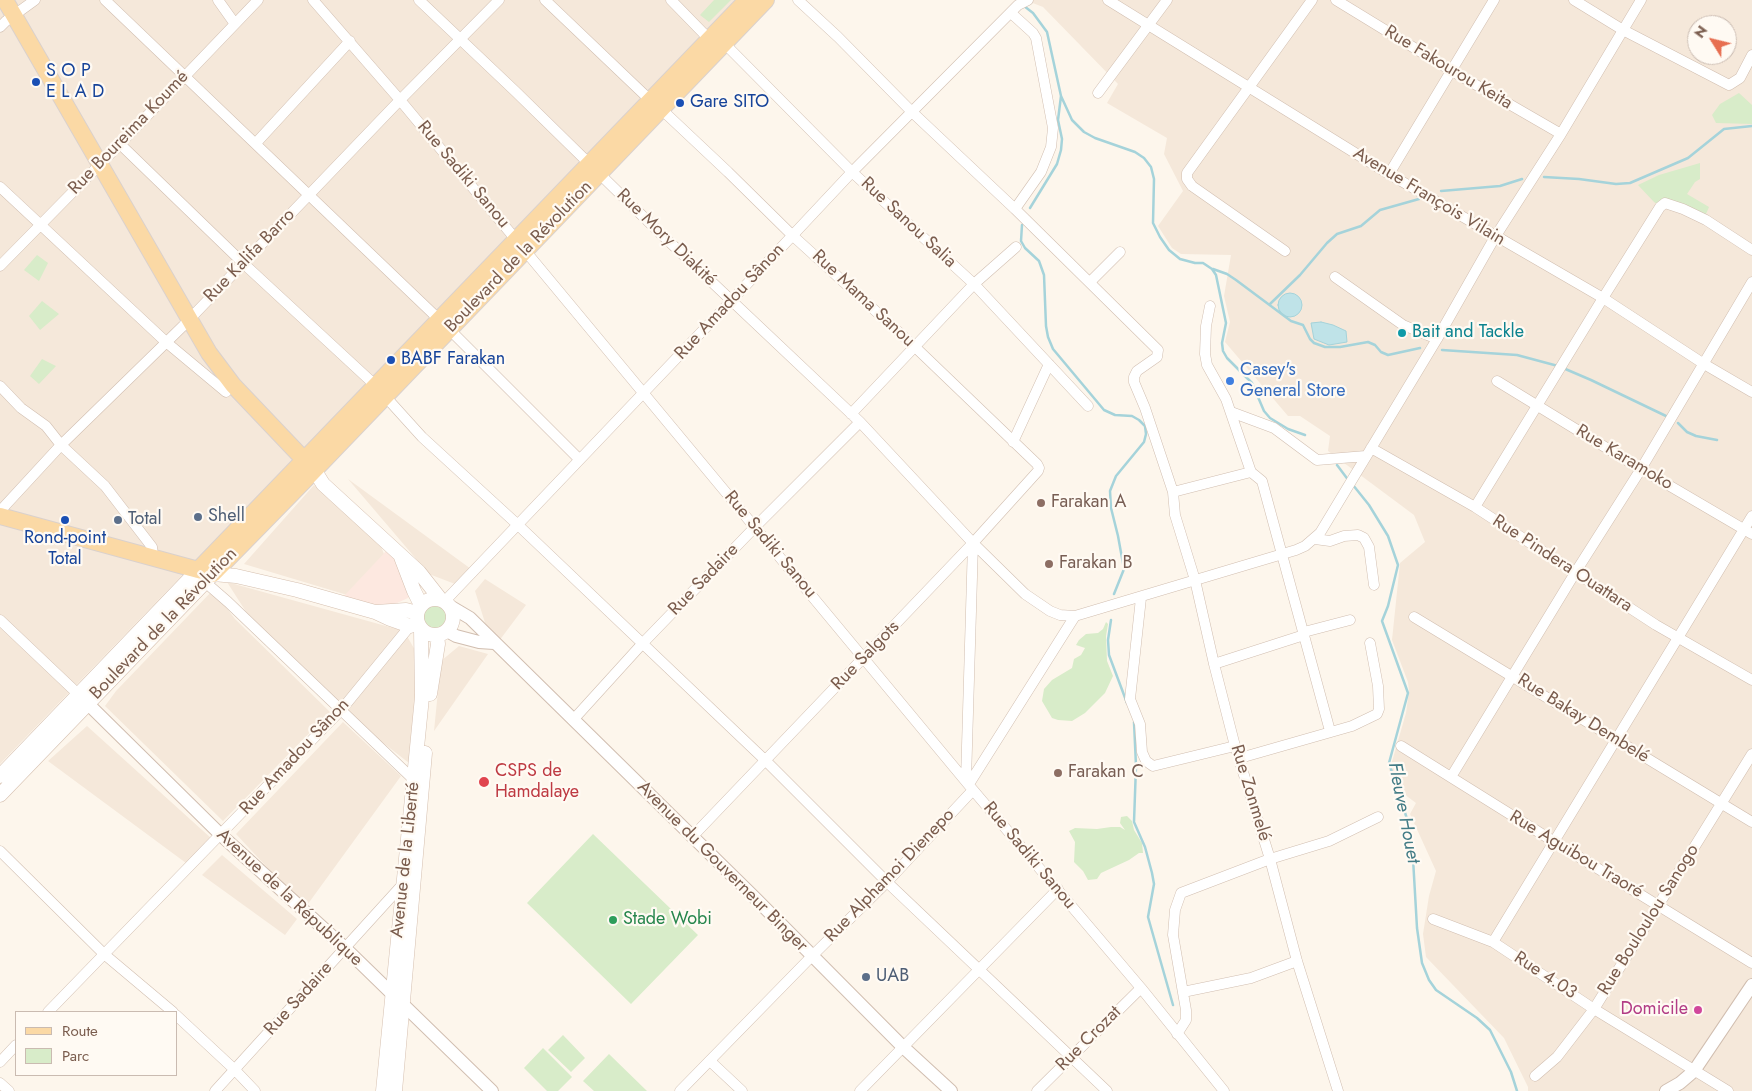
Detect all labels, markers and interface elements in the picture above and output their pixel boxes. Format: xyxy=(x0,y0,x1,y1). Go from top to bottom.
north arrow xyxy=(1687,15,1737,65)
street label: Rue Fakourou Keita xyxy=(1380,21,1516,115)
text: N xyxy=(1689,21,1712,42)
place label: S O P E L A D xyxy=(46,61,104,104)
street label: Rue Boureima Koumé xyxy=(64,67,194,199)
marker: S O P E L A D xyxy=(30,76,42,88)
place label: Gare SITO xyxy=(690,92,769,114)
marker: Gare SITO xyxy=(674,97,686,109)
street label: Rue Sadiki Sanou xyxy=(412,117,514,233)
street label: Avenue François Vilain xyxy=(1349,143,1509,251)
street label: Rue Sanou Salia xyxy=(856,173,960,273)
street label: Boulevard de la Révolution xyxy=(441,177,597,337)
street label: Rue Mory Diakité xyxy=(612,185,720,291)
street label: Rue Kalifa Barro xyxy=(200,205,300,307)
street label: Rue Amadou Sânon xyxy=(671,239,789,365)
street label: Rue Mama Sanou xyxy=(807,246,919,352)
place label: Bait and Tackle xyxy=(1412,322,1524,344)
marker: Bait and Tackle xyxy=(1396,327,1408,339)
place label: BABF Farakan xyxy=(401,349,505,371)
marker: BABF Farakan xyxy=(385,354,397,366)
place label: Casey's General Store xyxy=(1240,360,1345,402)
marker: Casey's General Store xyxy=(1224,375,1236,387)
street label: Rue Karamoko xyxy=(1572,421,1676,495)
street label: Rue Sadiki Sanou xyxy=(719,487,821,603)
place label: Farakan A xyxy=(1051,492,1126,514)
marker: Farakan A xyxy=(1035,497,1047,509)
place label: Shell xyxy=(208,506,245,528)
place label: Total xyxy=(128,509,162,531)
marker: Shell xyxy=(192,511,204,523)
street label: Rue Pindera Ouattara xyxy=(1488,511,1636,617)
marker: Rond-point Total xyxy=(59,514,71,526)
marker: Total xyxy=(112,514,124,526)
place label: Rond-point Total xyxy=(24,528,106,570)
street label: Rue Sadaire xyxy=(664,540,744,620)
street label: Boulevard de la Révolution xyxy=(86,544,242,704)
place label: Farakan B xyxy=(1059,553,1132,575)
marker: Farakan B xyxy=(1043,558,1055,570)
street label: Rue Salgots xyxy=(827,617,905,695)
street label: Rue Bakay Dembelé xyxy=(1513,670,1653,768)
street label: Rue Amadou Sânon xyxy=(236,694,354,820)
street label: Rue Zonmelé xyxy=(1225,742,1275,844)
place label: CSPS de Hamdalaye xyxy=(495,761,579,804)
water label: Fleuve Houet xyxy=(1382,761,1424,865)
place label: Farakan C xyxy=(1068,762,1144,784)
marker: Farakan C xyxy=(1052,767,1064,779)
marker: CSPS de Hamdalaye xyxy=(477,775,491,789)
street label: Avenue du Gouverneur Binger xyxy=(632,777,812,957)
street label: Avenue de la Liberté xyxy=(387,781,425,939)
street label: Rue Sadiki Sanou xyxy=(978,798,1080,914)
street label: Rue Alphamoi Dienepo xyxy=(821,805,959,947)
street label: Rue Aguibou Traoré xyxy=(1505,807,1647,903)
street label: Avenue de la République xyxy=(212,825,366,971)
street label: Rue Bouloulou Sanogo xyxy=(1594,841,1704,999)
place label: Stade Wobi xyxy=(623,909,712,931)
marker: Stade Wobi xyxy=(607,914,619,926)
street label: Rue 4.03 xyxy=(1509,948,1581,1004)
street label: Rue Sadaire xyxy=(260,958,338,1040)
place label: UAB xyxy=(876,966,909,988)
marker: UAB xyxy=(860,971,872,983)
place label: Domicile xyxy=(1621,999,1688,1021)
street label: Rue Crozat xyxy=(1052,1002,1126,1076)
marker: Domicile xyxy=(1692,1004,1704,1016)
legend xyxy=(15,1011,178,1076)
text: Route xyxy=(62,1020,98,1042)
text: Parc xyxy=(62,1045,89,1067)

